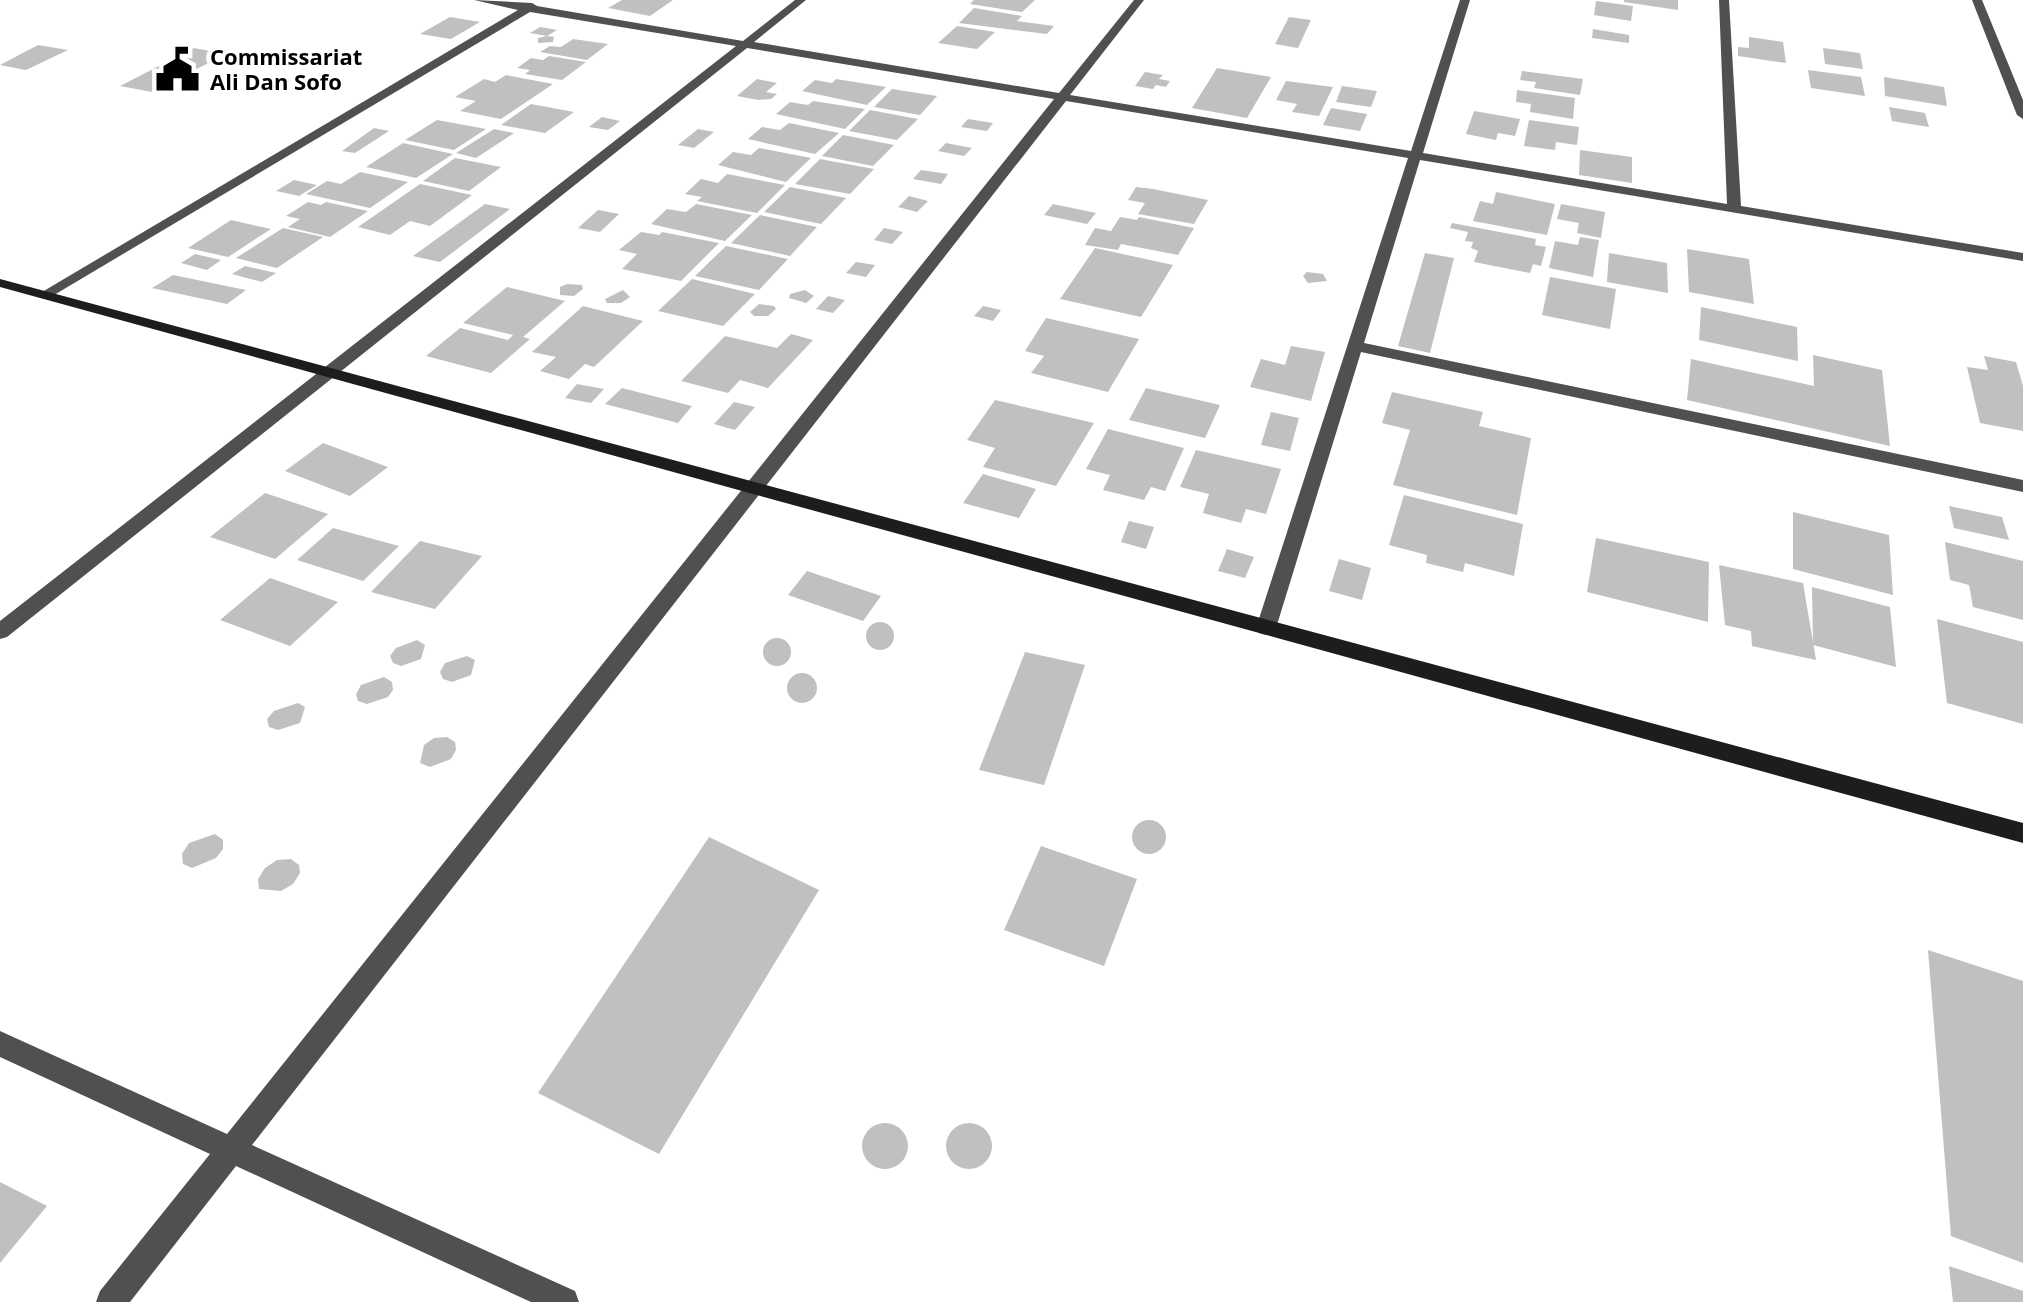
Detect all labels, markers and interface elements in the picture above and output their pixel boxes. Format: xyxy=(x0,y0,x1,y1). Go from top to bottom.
place label: Commissariat Ali Dan Sofo xyxy=(210,41,362,96)
public building icon: Commissariat Ali Dan Sofo xyxy=(153,45,201,93)

